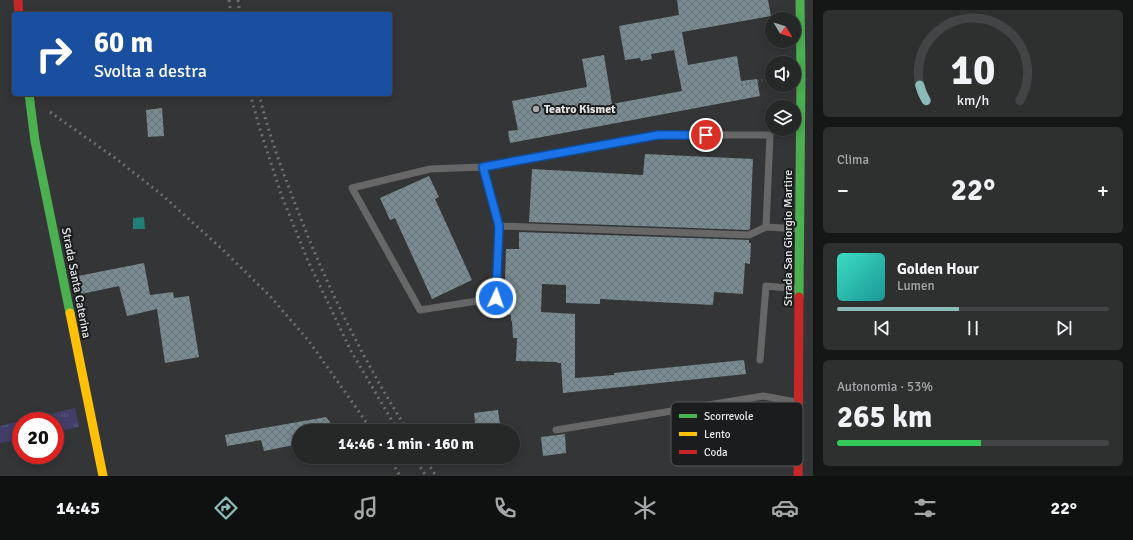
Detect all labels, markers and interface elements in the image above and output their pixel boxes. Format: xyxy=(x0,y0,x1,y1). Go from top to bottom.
north arrow xyxy=(765,12,801,48)
map controls xyxy=(765,12,801,136)
text: 60 m xyxy=(94,26,153,60)
icon: right xyxy=(28,28,80,80)
text: 10 xyxy=(951,45,995,96)
button: sound xyxy=(765,56,801,92)
text: Svolta a destra xyxy=(94,60,207,82)
text: km/h xyxy=(957,92,989,109)
button: layers xyxy=(765,100,801,136)
place label: Teatro Kismet xyxy=(544,102,616,117)
marker: Teatro Kismet xyxy=(531,104,541,114)
pin xyxy=(689,118,723,152)
icon: arrive xyxy=(695,124,717,146)
text: Clima xyxy=(837,152,869,168)
street label: Strada San Giorgio Martire xyxy=(781,170,796,306)
text: 22° xyxy=(951,172,995,209)
text: − xyxy=(837,177,849,204)
text: + xyxy=(1097,177,1109,204)
street label: Strada Santa Caterina xyxy=(58,226,94,340)
text: Golden Hour xyxy=(897,260,979,278)
position arrow xyxy=(475,277,517,319)
text: Lumen xyxy=(897,278,935,294)
icon: previous xyxy=(871,317,893,339)
icon: pause xyxy=(962,317,984,339)
icon: next xyxy=(1053,317,1075,339)
text: Autonomia · 53% xyxy=(837,379,933,395)
text: 265 km xyxy=(837,399,932,436)
legend xyxy=(671,402,803,466)
text: Scorrevole xyxy=(704,410,753,423)
speed limit sign: 20 xyxy=(12,412,64,464)
text: Lento xyxy=(704,428,731,441)
text: 14:46 · 1 min · 160 m xyxy=(338,435,474,453)
text: Coda xyxy=(704,446,728,459)
icon: directions xyxy=(212,494,240,522)
icon: music xyxy=(352,494,380,522)
icon: phone xyxy=(491,494,519,522)
icon: climate xyxy=(631,494,659,522)
icon: car xyxy=(771,494,799,522)
icon: filters xyxy=(911,494,939,522)
text: 14:45 xyxy=(56,497,100,519)
text: 22° xyxy=(1050,497,1077,519)

